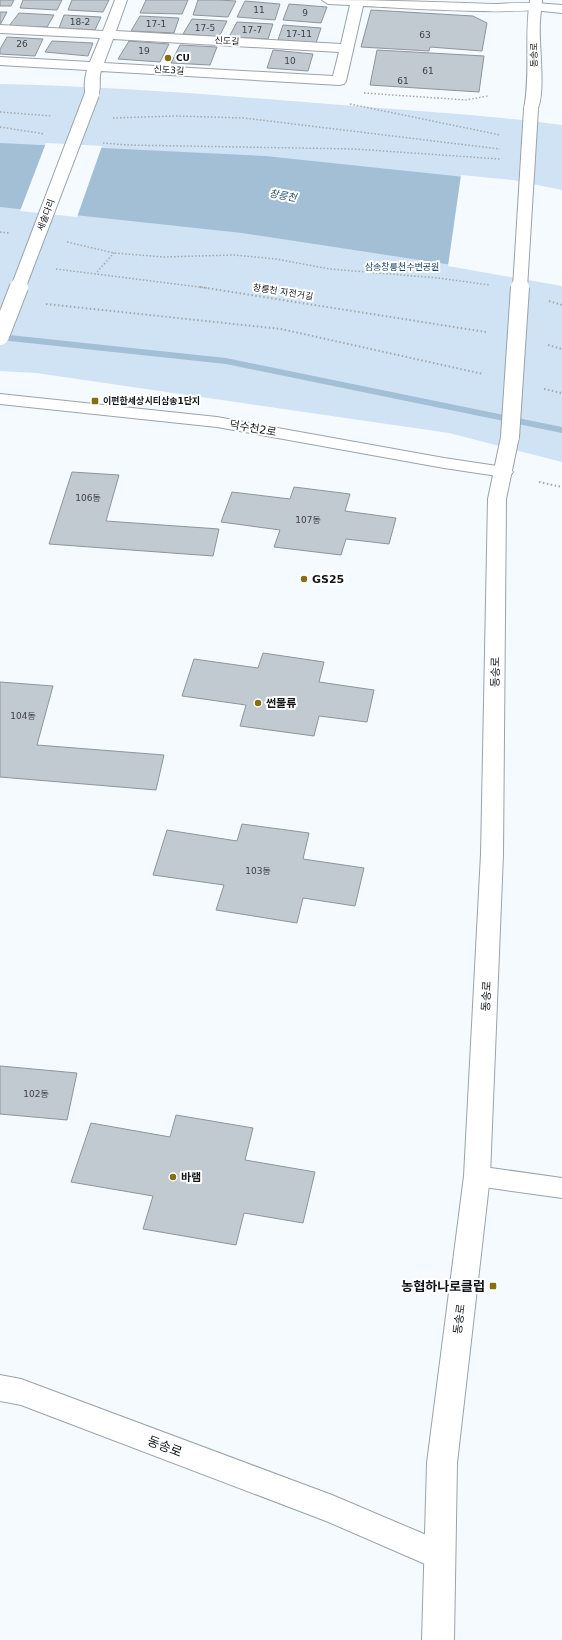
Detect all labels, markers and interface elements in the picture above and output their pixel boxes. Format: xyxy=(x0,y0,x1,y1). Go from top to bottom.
house number: 11 xyxy=(253,5,265,15)
house number: 9 xyxy=(302,8,308,18)
house number: 18-2 xyxy=(70,17,90,27)
house number: 17-1 xyxy=(146,19,166,29)
house number: 17-5 xyxy=(195,23,215,33)
house number: 17-7 xyxy=(242,25,262,35)
house number: 17-11 xyxy=(286,29,312,39)
house number: 63 xyxy=(419,30,431,40)
street label: 신도길 xyxy=(214,35,240,47)
house number: 26 xyxy=(16,39,28,49)
street label: 동송로 xyxy=(529,42,539,68)
house number: 19 xyxy=(138,46,150,56)
marker: CU xyxy=(163,53,173,63)
place label: CU xyxy=(176,53,190,63)
house number: 10 xyxy=(284,56,296,66)
street label: 신도3길 xyxy=(153,64,185,76)
house number: 61 xyxy=(422,66,434,76)
house number: 61 xyxy=(397,76,409,86)
water label: 창릉천 xyxy=(268,188,299,204)
street label: 세솔다리 xyxy=(35,198,57,232)
park label: 삼송창릉천수변공원 xyxy=(365,261,439,272)
street label: 창릉천 자전거길 xyxy=(252,281,314,302)
place label: 이편한세상시티삼송1단지 xyxy=(103,395,200,406)
marker: 이편한세상시티삼송1단지 xyxy=(90,396,100,406)
street label: 덕수천2로 xyxy=(228,418,277,439)
house number: 106동 xyxy=(75,493,101,503)
house number: 107동 xyxy=(295,515,321,525)
place label: GS25 xyxy=(312,573,344,586)
marker: GS25 xyxy=(299,574,309,584)
street label: 동송로 xyxy=(489,657,502,687)
place label: 썬물류 xyxy=(266,697,296,710)
marker: 썬물류 xyxy=(253,698,263,708)
house number: 104동 xyxy=(10,711,36,721)
house number: 103동 xyxy=(245,866,271,876)
street label: 동송로 xyxy=(479,981,494,1012)
house number: 102동 xyxy=(23,1089,49,1099)
place label: 바램 xyxy=(181,1171,201,1184)
marker: 바램 xyxy=(168,1172,178,1182)
place label: 농협하나로클럽 xyxy=(401,1279,485,1294)
marker: 농협하나로클럽 xyxy=(488,1281,498,1291)
street label: 동송로 xyxy=(451,1303,468,1335)
street label: 동송로 xyxy=(145,1433,184,1460)

